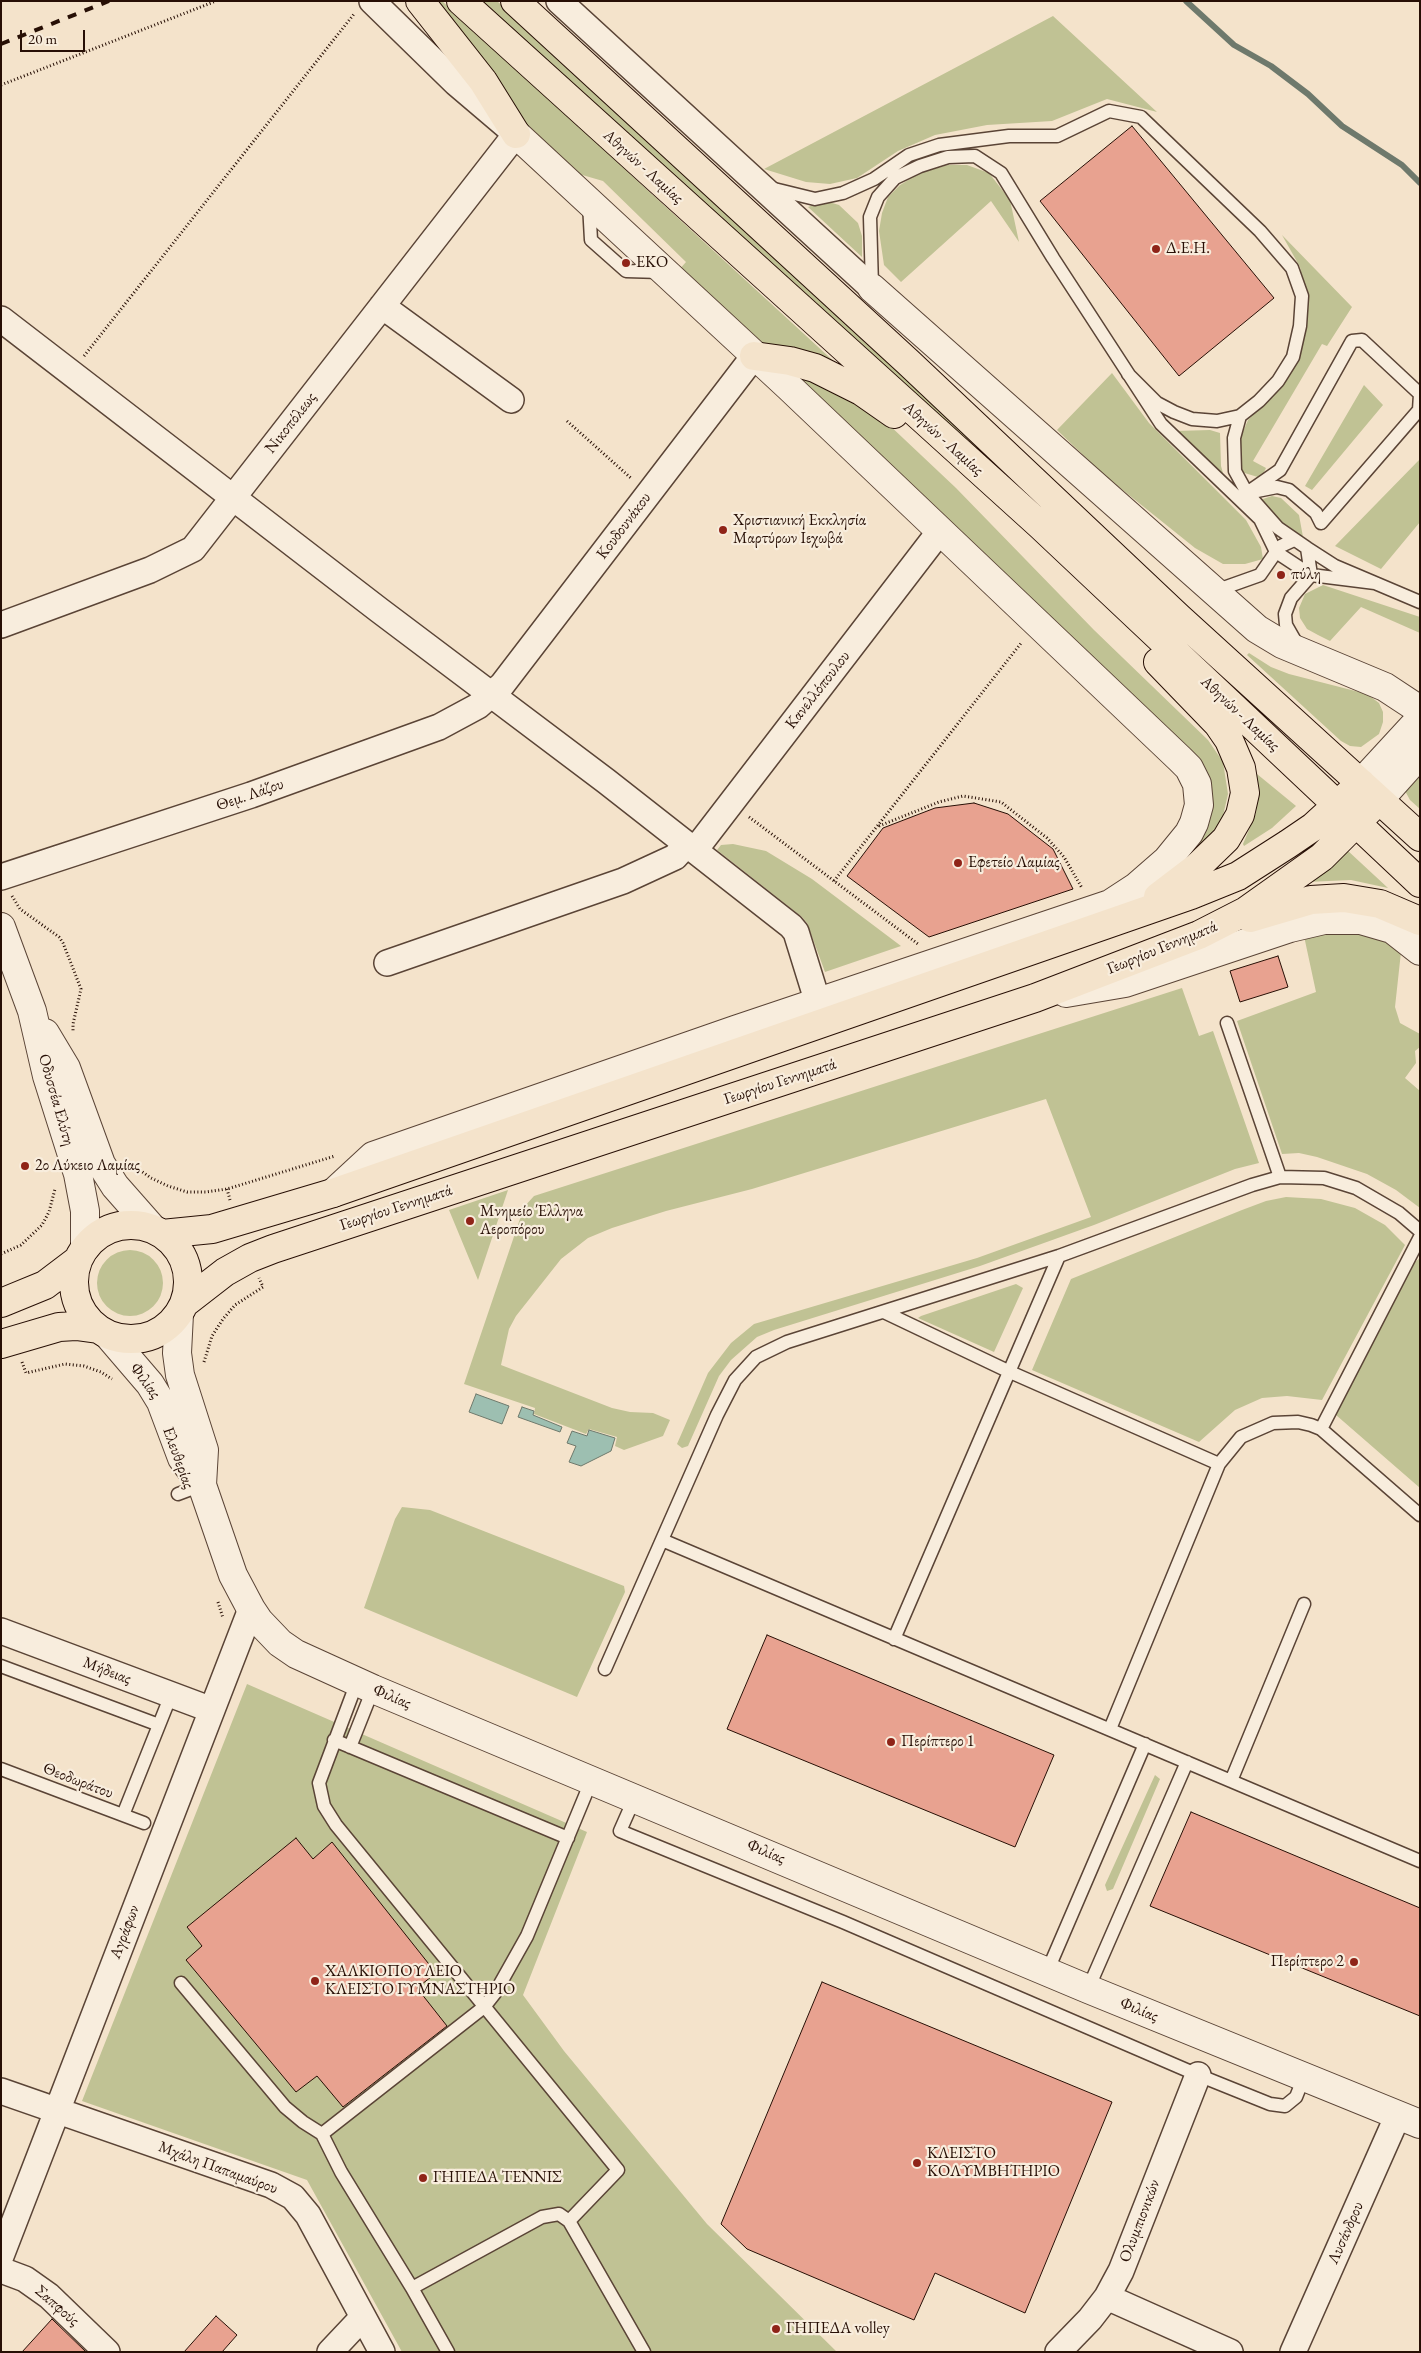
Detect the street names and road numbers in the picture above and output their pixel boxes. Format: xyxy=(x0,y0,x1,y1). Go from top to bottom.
street label: Αθηνών - Λαμίας xyxy=(599,126,687,208)
street label: Νικοπόλεως xyxy=(261,389,321,457)
street label: Αθηνών - Λαμίας xyxy=(899,398,987,480)
street label: Κουδουνάκου xyxy=(593,489,655,563)
street label: Κανελλόπουλου xyxy=(782,647,854,733)
street label: Αθηνών - Λαμίας xyxy=(1196,672,1284,756)
street label: Θεμ. Λάζου xyxy=(214,775,286,815)
street label: Γεωργίου Γεννηματά xyxy=(1104,917,1220,979)
street label: Οδυσσέα Ελύτη xyxy=(34,1052,78,1148)
street label: Γεωργίου Γεννηματά xyxy=(721,1055,839,1109)
street label: Γεωργίου Γεννηματά xyxy=(337,1181,455,1235)
street label: Φιλίας xyxy=(126,1359,164,1403)
street label: Ελευθερίας xyxy=(158,1424,198,1492)
street label: Μήδειας xyxy=(80,1653,134,1689)
street label: Φιλίας xyxy=(370,1680,414,1714)
street label: Θεοδωράτου xyxy=(40,1759,116,1803)
street label: Φιλίας xyxy=(744,1835,788,1869)
street label: Αγράφων xyxy=(106,1902,144,1962)
street label: Φιλίας xyxy=(1117,1994,1161,2026)
street label: Μχάλη Παπαμαύρου xyxy=(156,2137,280,2199)
street label: Ολυμπιονικών xyxy=(1115,2177,1165,2265)
street label: Λυσάνδρου xyxy=(1324,2199,1368,2267)
street label: Σαπφούς xyxy=(31,2281,83,2331)

